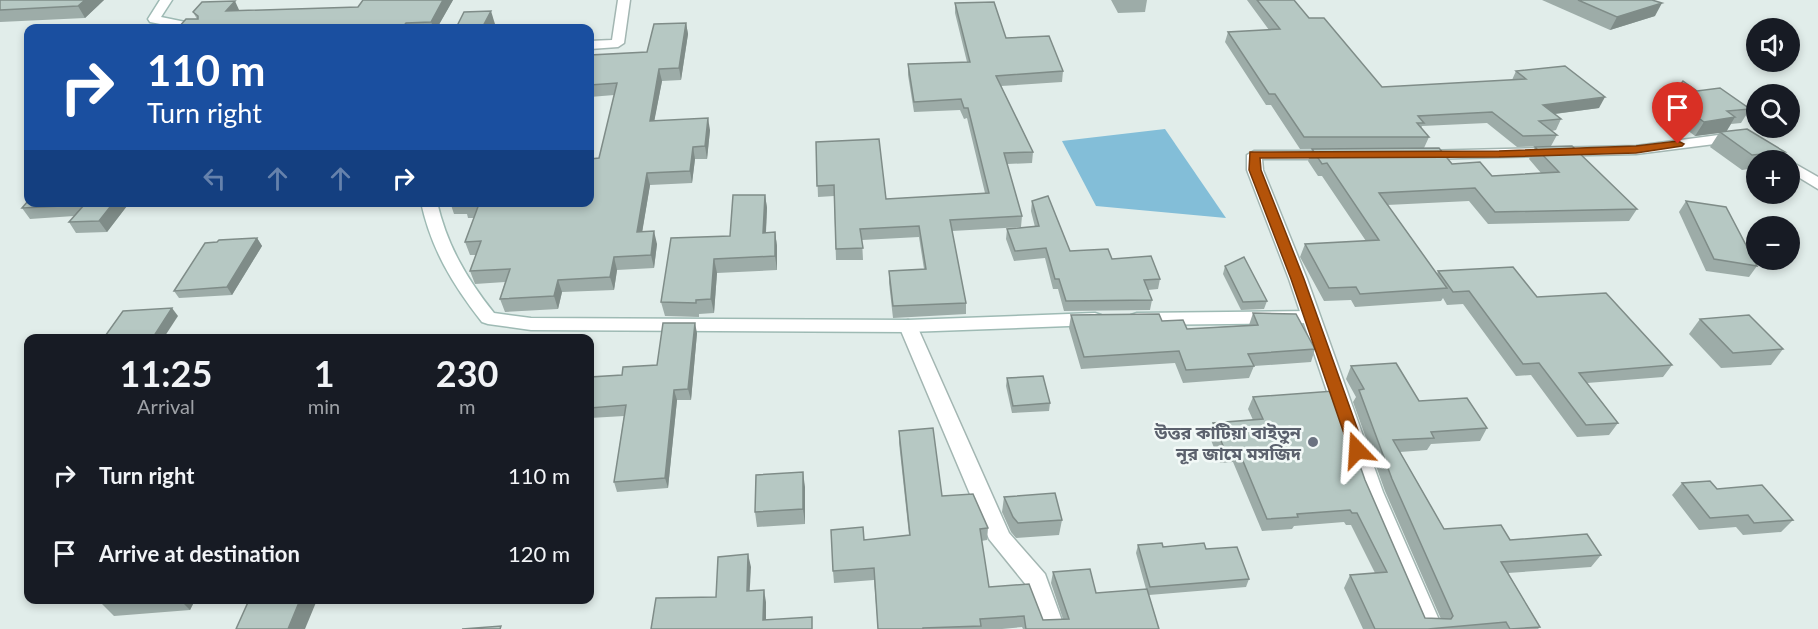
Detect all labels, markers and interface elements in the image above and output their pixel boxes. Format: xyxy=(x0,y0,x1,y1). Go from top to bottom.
map controls xyxy=(1746,18,1800,270)
button: sound xyxy=(1746,18,1800,72)
text: 110 m xyxy=(147,45,265,95)
icon: right xyxy=(48,48,126,126)
pin xyxy=(1652,82,1703,144)
button: search xyxy=(1746,84,1800,138)
icon: arrive xyxy=(1661,91,1694,124)
text: Turn right xyxy=(147,96,262,129)
button: + xyxy=(1746,150,1800,204)
icon: left xyxy=(198,162,231,195)
icon: ahead xyxy=(261,162,294,195)
icon: ahead xyxy=(324,162,357,195)
icon: right xyxy=(387,162,420,195)
button: − xyxy=(1746,216,1800,270)
text: 11:25 xyxy=(120,351,212,395)
text: 1 xyxy=(314,351,335,395)
text: 230 xyxy=(436,351,498,395)
text: Arrival xyxy=(137,394,195,418)
text: min xyxy=(308,394,340,418)
text: m xyxy=(459,394,475,418)
position arrow xyxy=(1325,418,1389,482)
place label: উত্তর কাটিয়া বাইতুন নূর জামে মসজিদ xyxy=(1153,421,1302,465)
marker: উত্তর কাটিয়া বাইতুন নূর জামে মসজিদ xyxy=(1306,435,1320,449)
icon: right xyxy=(48,459,81,492)
text: Turn right xyxy=(99,462,194,489)
text: 110 m xyxy=(508,462,570,489)
icon: arrive xyxy=(48,537,81,570)
text: Arrive at destination xyxy=(99,540,300,567)
text: 120 m xyxy=(508,540,570,567)

